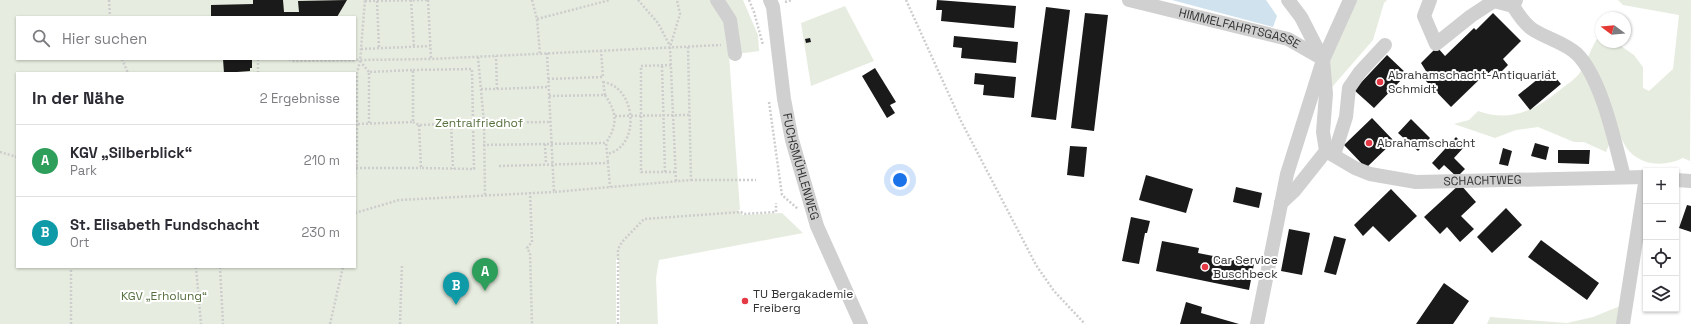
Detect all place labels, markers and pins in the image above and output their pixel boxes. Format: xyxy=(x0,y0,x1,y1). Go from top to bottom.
place label: Abrahamschacht-Antiquariat Schmidt xyxy=(1388,67,1556,97)
marker: Abrahamschacht-Antiquariat Schmidt xyxy=(1375,77,1385,87)
place label: Abrahamschacht xyxy=(1377,135,1476,151)
marker: Abrahamschacht xyxy=(1364,138,1374,148)
place label: Car Service Buschbeck xyxy=(1213,252,1278,282)
pin: A xyxy=(472,258,498,291)
marker: Car Service Buschbeck xyxy=(1200,262,1210,272)
pin: B xyxy=(443,272,469,305)
place label: TU Bergakademie Freiberg xyxy=(753,286,853,316)
marker: TU Bergakademie Freiberg xyxy=(740,296,750,306)

